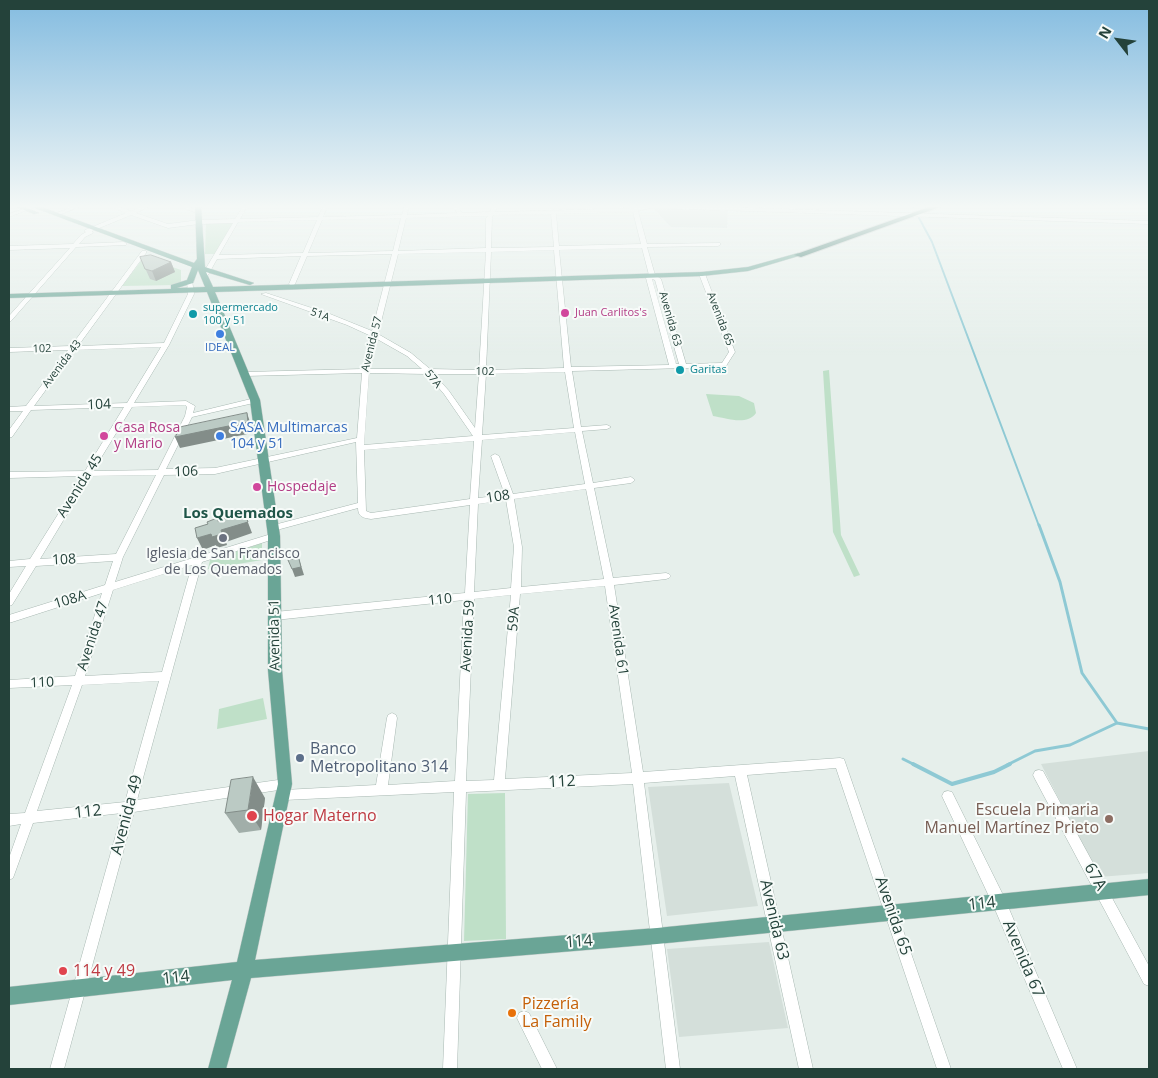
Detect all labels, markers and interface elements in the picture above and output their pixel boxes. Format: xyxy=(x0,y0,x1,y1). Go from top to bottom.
north arrow xyxy=(1093,15,1143,65)
text: N xyxy=(1093,23,1116,42)
street label: Avenida 63 xyxy=(656,290,684,348)
street label: Avenida 65 xyxy=(704,290,736,348)
place label: supermercado 100 y 51 xyxy=(203,301,278,327)
street label: 51A xyxy=(309,305,331,325)
place label: Juan Carlitos's xyxy=(575,306,647,320)
marker: Juan Carlitos's xyxy=(559,307,571,319)
marker: supermercado 100 y 51 xyxy=(187,308,199,320)
street label: Avenida 57 xyxy=(359,315,385,373)
marker: IDEAL xyxy=(214,328,226,340)
street label: Avenida 43 xyxy=(40,337,84,391)
place label: IDEAL xyxy=(205,341,235,355)
street label: 102 xyxy=(32,342,52,356)
place label: Garitas xyxy=(690,363,727,377)
marker: Garitas xyxy=(674,364,686,376)
street label: 102 xyxy=(476,365,494,379)
street label: 57A xyxy=(422,367,444,391)
street label: 104 xyxy=(87,396,111,414)
place label: Casa Rosa y Mario xyxy=(114,420,180,452)
place label: SASA Multimarcas 104 y 51 xyxy=(230,420,348,452)
marker: Casa Rosa y Mario xyxy=(98,430,110,442)
marker: SASA Multimarcas 104 y 51 xyxy=(214,430,226,442)
street label: Avenida 45 xyxy=(54,451,106,521)
street label: 106 xyxy=(174,463,198,481)
place label: Hospedaje xyxy=(267,479,337,495)
marker: Hospedaje xyxy=(251,481,263,493)
street label: 108 xyxy=(485,487,511,507)
district label: Los Quemados xyxy=(183,505,293,523)
marker: Iglesia de San Francisco de Los Quemados xyxy=(217,532,229,544)
place label: Iglesia de San Francisco de Los Quemados xyxy=(146,546,300,578)
street label: 108 xyxy=(52,551,76,569)
street label: 108A xyxy=(52,587,88,613)
street label: 110 xyxy=(427,590,453,610)
street label: Avenida 47 xyxy=(74,599,112,673)
street label: Avenida 51 xyxy=(266,599,284,671)
street label: Avenida 59 xyxy=(458,600,478,672)
street label: Avenida 61 xyxy=(605,603,631,677)
street label: 59A xyxy=(505,606,523,632)
street label: 110 xyxy=(30,674,54,692)
place label: Banco Metropolitano 314 xyxy=(310,739,448,777)
marker: Banco Metropolitano 314 xyxy=(294,752,306,764)
street label: 112 xyxy=(548,772,576,792)
street label: Avenida 49 xyxy=(107,773,147,857)
place label: Escuela Primaria Manuel Martínez Prieto xyxy=(924,800,1099,838)
street label: 112 xyxy=(73,801,103,823)
place label: Hogar Materno xyxy=(263,806,377,826)
marker: Hogar Materno xyxy=(245,809,259,823)
marker: Escuela Primaria Manuel Martínez Prieto xyxy=(1103,813,1115,825)
street label: 67A xyxy=(1080,860,1110,894)
street label: Avenida 65 xyxy=(871,874,915,958)
street label: Avenida 63 xyxy=(755,878,793,962)
street label: 114 xyxy=(967,893,997,915)
street label: Avenida 67 xyxy=(998,917,1048,1001)
street label: 114 xyxy=(565,931,593,953)
place label: 114 y 49 xyxy=(73,961,135,981)
marker: 114 y 49 xyxy=(57,965,69,977)
street label: 114 xyxy=(161,967,191,989)
place label: Pizzería La Family xyxy=(522,994,591,1032)
marker: Pizzería La Family xyxy=(506,1007,518,1019)

